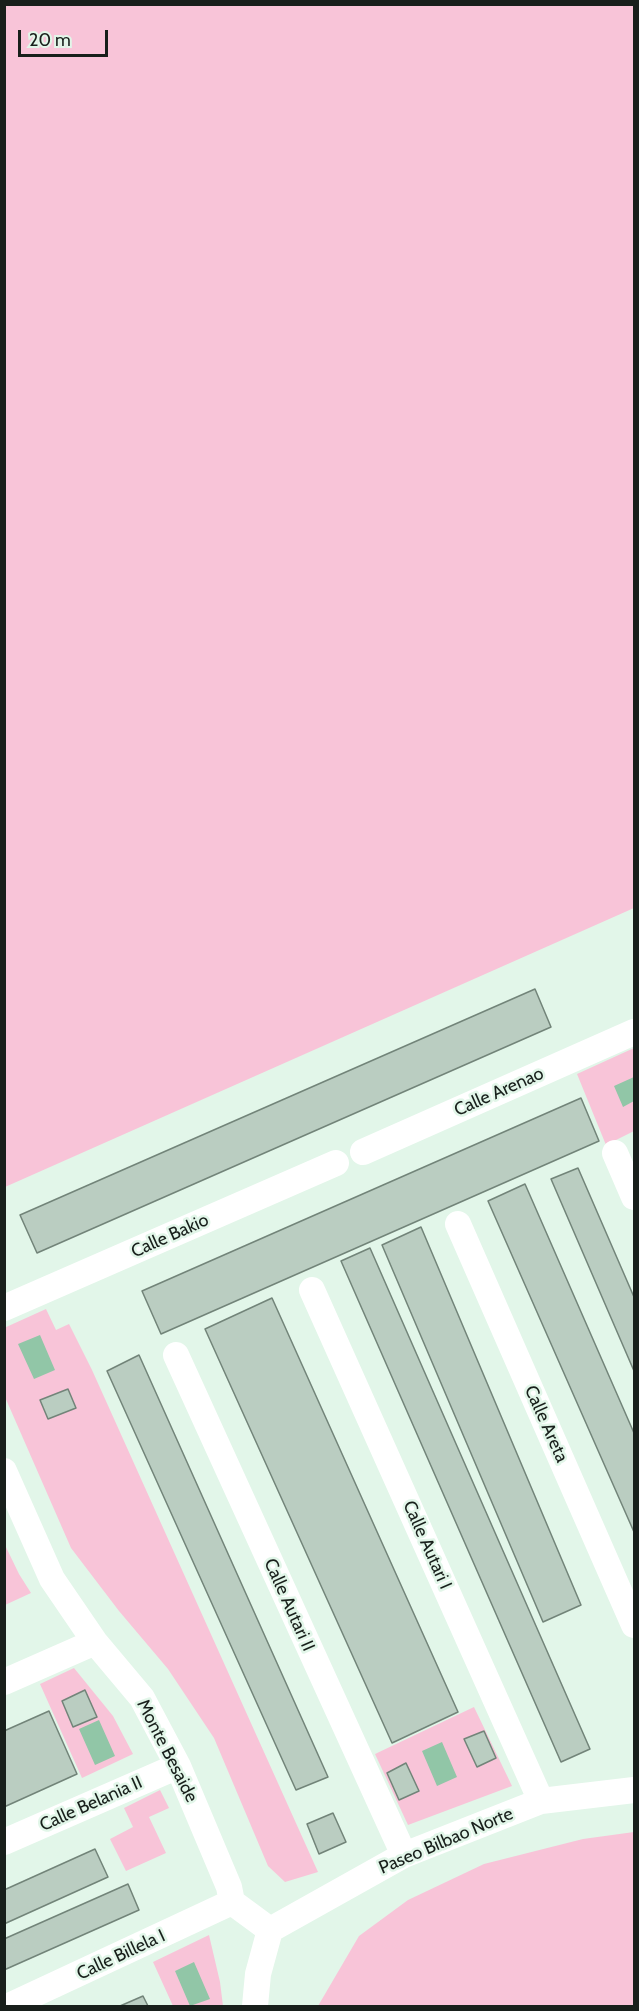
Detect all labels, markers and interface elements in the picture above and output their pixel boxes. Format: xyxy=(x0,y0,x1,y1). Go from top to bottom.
scale bar xyxy=(21,18,111,56)
text: 20 m xyxy=(29,29,71,51)
street label: Calle Arenao xyxy=(451,1063,547,1121)
street label: Calle Bakio xyxy=(128,1209,212,1263)
street label: Calle Areta xyxy=(519,1382,573,1466)
street label: Calle Autari I xyxy=(398,1497,456,1593)
street label: Calle Autari II xyxy=(259,1555,319,1655)
street label: Monte Besaide xyxy=(132,1696,202,1806)
street label: Calle Belania II xyxy=(36,1772,146,1836)
street label: Paseo Bilbao Norte xyxy=(376,1803,516,1879)
street label: Calle Billela I xyxy=(73,1925,169,1985)

